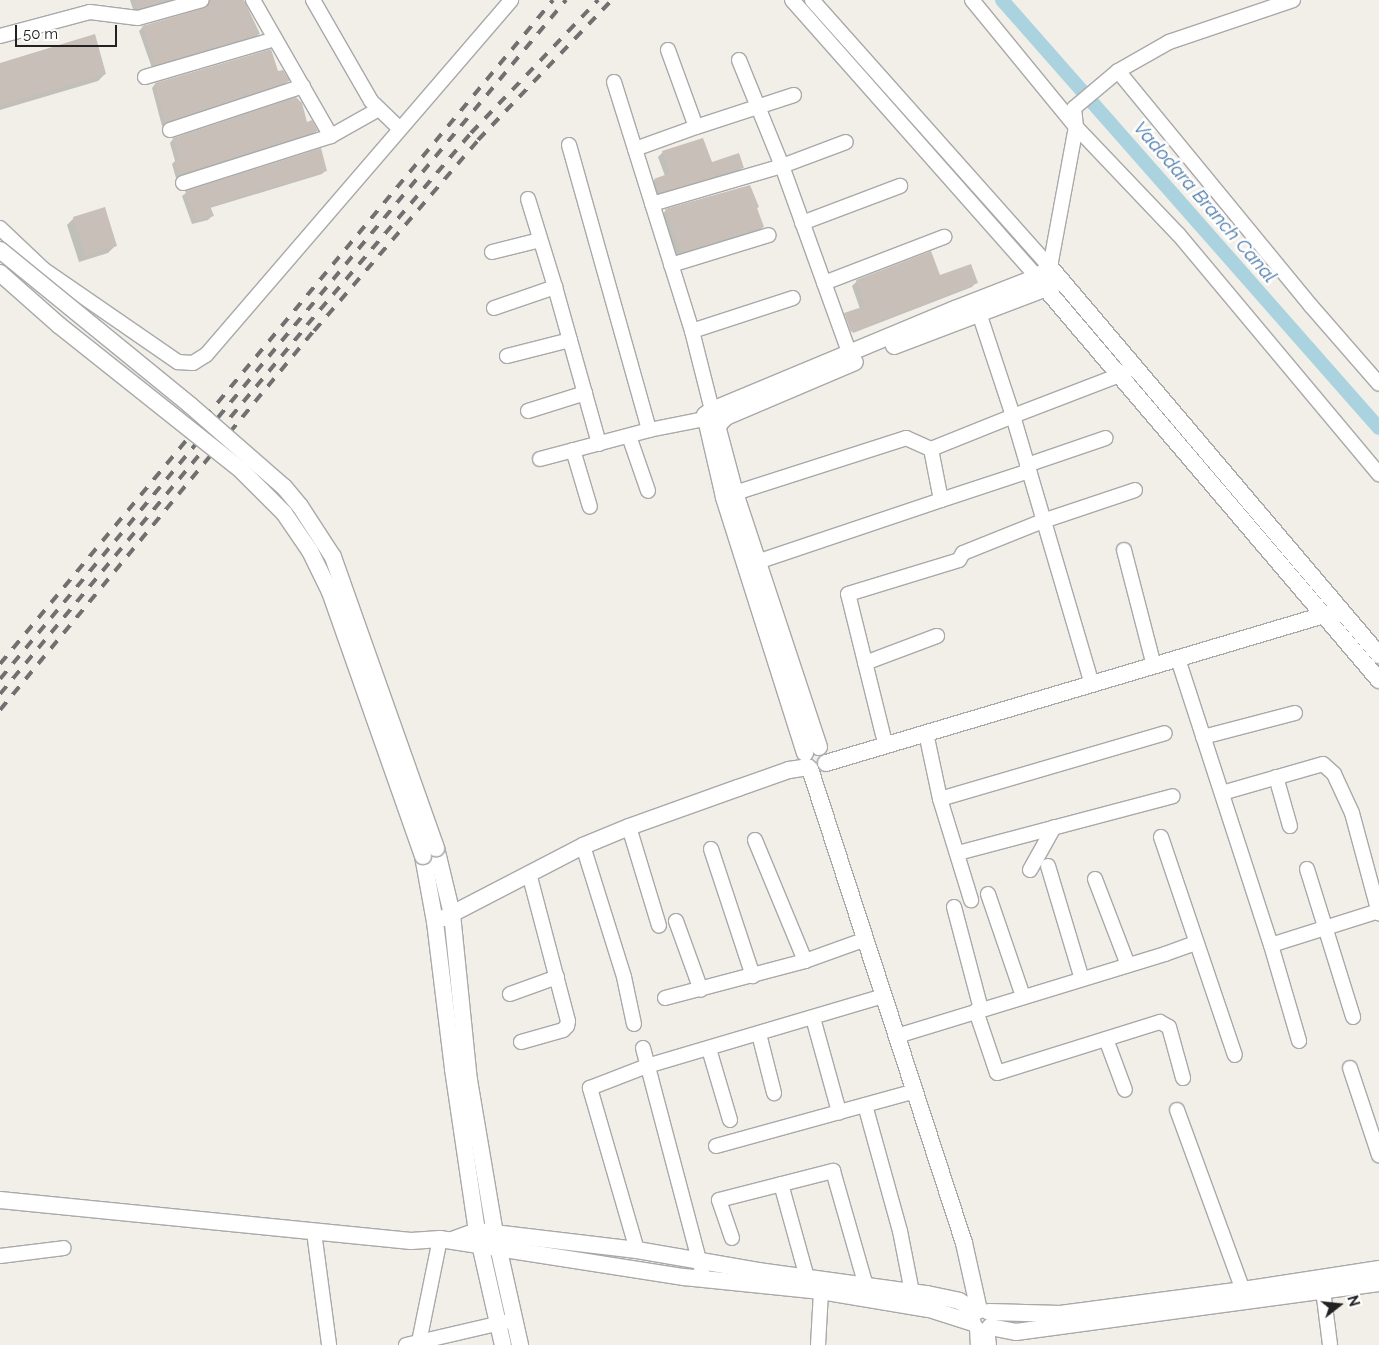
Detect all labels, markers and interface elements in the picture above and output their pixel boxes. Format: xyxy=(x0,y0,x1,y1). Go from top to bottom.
scale bar xyxy=(18,15,120,47)
text: 50 m xyxy=(23,25,58,43)
water label: Vadodara Branch Canal xyxy=(1129,117,1281,287)
north arrow xyxy=(1314,1280,1364,1330)
text: N xyxy=(1344,1294,1363,1308)

